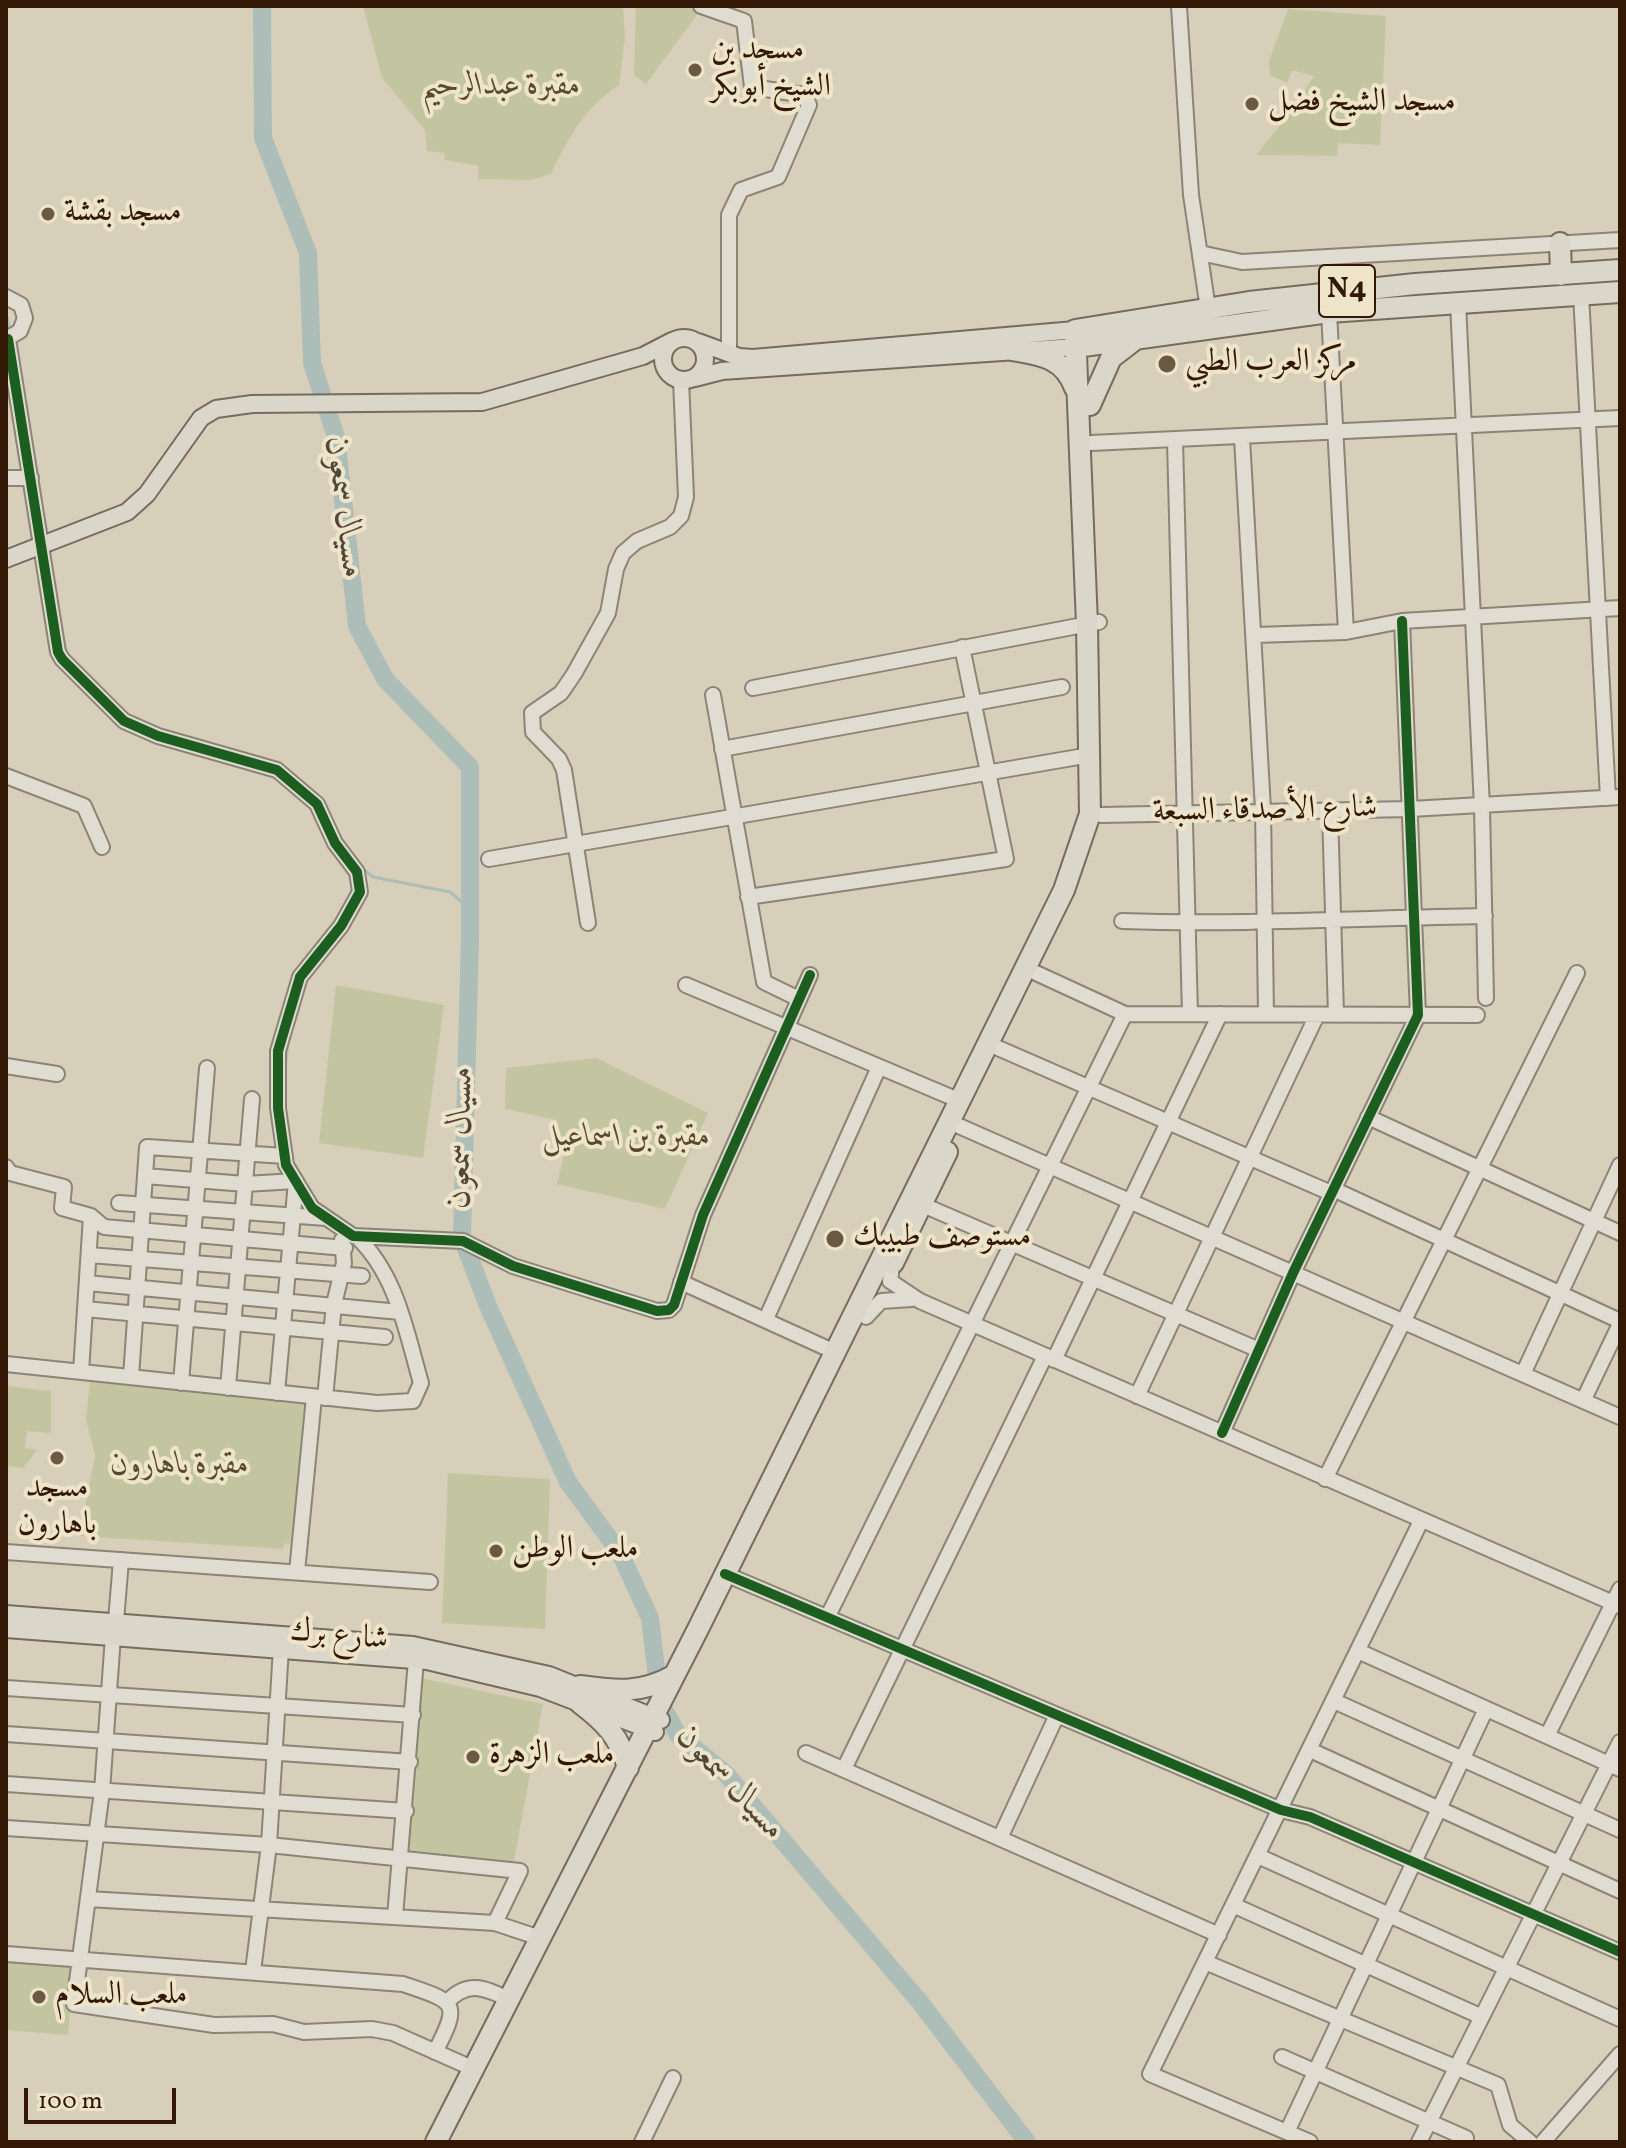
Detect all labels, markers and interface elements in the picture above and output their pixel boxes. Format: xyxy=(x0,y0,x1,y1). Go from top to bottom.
place label: مسجد بن الشيخ أبوبكر xyxy=(711,33,831,108)
marker: مسجد بن الشيخ أبوبكر xyxy=(686,61,704,79)
park label: مقبرة عبدالرحيم xyxy=(421,69,581,107)
place label: مسجد الشيخ فضل xyxy=(1268,85,1456,123)
marker: مسجد الشيخ فضل xyxy=(1243,95,1261,113)
place label: مسجد بقشة xyxy=(64,195,182,233)
marker: مسجد بقشة xyxy=(39,205,57,223)
road number: N4 xyxy=(1319,265,1375,317)
place label: مركز العرب الطبي xyxy=(1185,345,1357,383)
marker: مركز العرب الطبي xyxy=(1156,353,1178,375)
water label: مسيال سمعون xyxy=(313,435,371,581)
street label: شارع الأصدقاء السبعة xyxy=(1152,791,1378,833)
water label: مسيال سمعون xyxy=(441,1065,485,1209)
park label: مقبرة بن اسماعيل xyxy=(541,1120,711,1158)
place label: مستوصف طبيبك xyxy=(853,1220,1031,1258)
marker: مستوصف طبيبك xyxy=(824,1228,846,1250)
park label: مقبرة باهارون xyxy=(111,1448,249,1486)
marker: مسجد باهارون xyxy=(48,1449,66,1467)
place label: مسجد باهارون xyxy=(17,1471,97,1546)
place label: ملعب الوطن xyxy=(512,1532,639,1570)
marker: ملعب الوطن xyxy=(487,1542,505,1560)
street label: شارع برك xyxy=(288,1615,390,1661)
water label: مسيال سمعون xyxy=(665,1719,793,1851)
place label: ملعب الزهرة xyxy=(489,1738,615,1776)
marker: ملعب الزهرة xyxy=(464,1748,482,1766)
place label: ملعب السلام xyxy=(55,1978,187,2016)
marker: ملعب السلام xyxy=(30,1988,48,2006)
scale bar xyxy=(28,2072,180,2122)
text: 100 m xyxy=(38,2085,103,2119)

